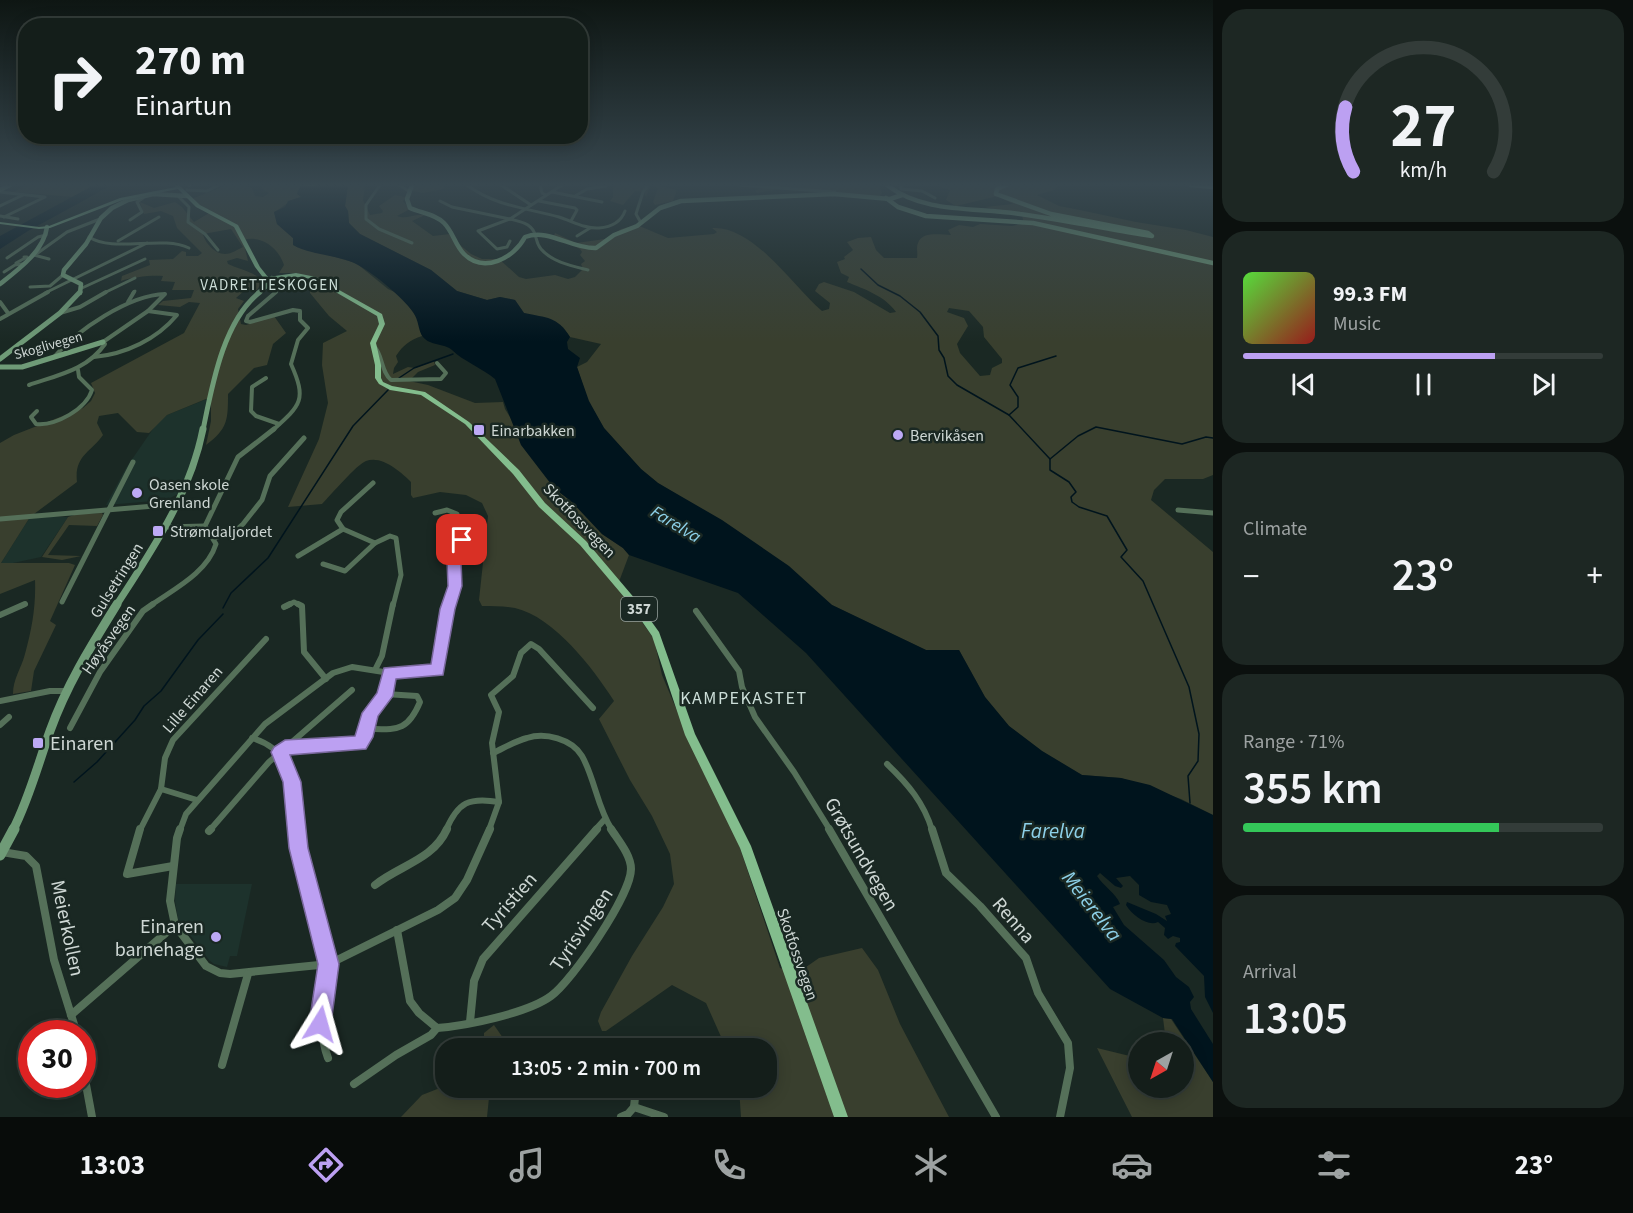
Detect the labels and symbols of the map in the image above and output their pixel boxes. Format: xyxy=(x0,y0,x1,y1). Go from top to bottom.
district label: VADRETTESKOGEN xyxy=(200,275,340,296)
street label: Skoglivegen xyxy=(12,327,85,365)
place label: Einarbakken xyxy=(491,420,575,442)
marker: Einarbakken xyxy=(472,423,486,437)
place label: Bervikåsen xyxy=(910,425,984,447)
marker: Bervikåsen xyxy=(891,428,905,442)
place label: Oasen skole Grenland xyxy=(149,474,229,514)
street label: Skotfossvegen xyxy=(538,478,621,563)
marker: Oasen skole Grenland xyxy=(130,486,144,500)
water label: Farelva xyxy=(646,500,706,549)
pin xyxy=(436,514,487,565)
place label: Strømdaljordet xyxy=(170,521,273,543)
marker: Strømdaljordet xyxy=(151,524,165,538)
street label: Gulsetringen xyxy=(85,539,149,623)
road number: 357 xyxy=(621,597,657,621)
street label: Høyåsvegen xyxy=(77,600,141,679)
street label: Lille Einaren xyxy=(157,661,228,738)
district label: KAMPEKASTET xyxy=(680,686,808,711)
place label: Einaren xyxy=(50,730,114,758)
marker: Einaren xyxy=(31,736,45,750)
street label: Grøtsundvegen xyxy=(817,792,905,917)
water label: Farelva xyxy=(1021,816,1085,846)
water label: Meierelva xyxy=(1055,864,1129,948)
street label: Tyristien xyxy=(476,866,544,939)
street label: Meierkollen xyxy=(43,878,91,979)
street label: Tyrisvingen xyxy=(544,882,620,977)
street label: Renna xyxy=(985,891,1041,950)
street label: Skotfossvegen xyxy=(771,905,823,1003)
place label: Einaren barnehage xyxy=(115,913,204,964)
marker: Einaren barnehage xyxy=(209,930,223,944)
position arrow xyxy=(288,992,352,1056)
speed limit sign: 30 xyxy=(18,1020,96,1098)
north arrow xyxy=(1128,1032,1194,1098)

